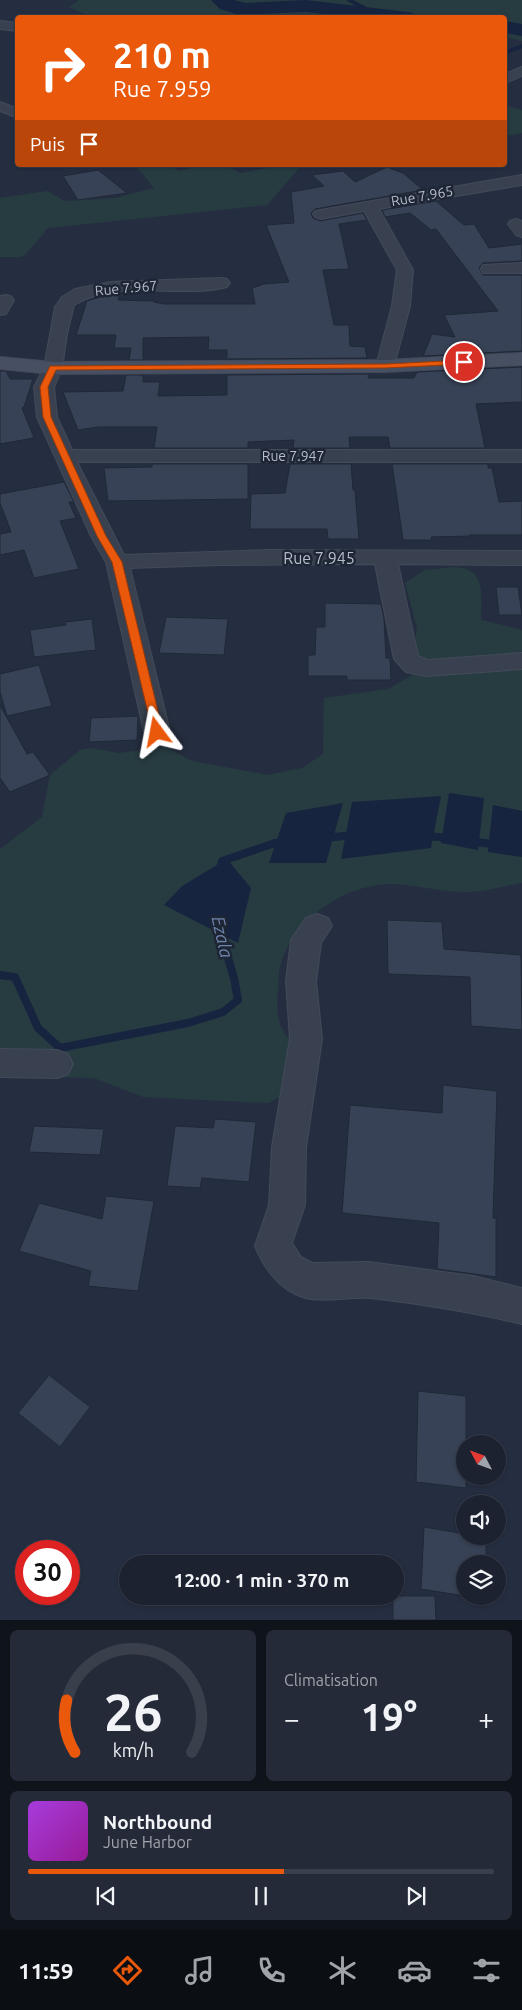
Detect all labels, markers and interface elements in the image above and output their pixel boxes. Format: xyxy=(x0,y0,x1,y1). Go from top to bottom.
icon: right xyxy=(30,35,95,100)
text: 210 m xyxy=(113,35,211,75)
text: Rue 7.959 xyxy=(113,76,212,101)
icon: arrive xyxy=(75,130,103,158)
text: Puis xyxy=(30,133,65,155)
street label: Rue 7.965 xyxy=(390,183,454,209)
street label: Rue 7.967 xyxy=(94,277,158,299)
pin xyxy=(443,341,485,383)
icon: arrive xyxy=(450,348,478,376)
street label: Rue 7.947 xyxy=(262,448,324,464)
street label: Rue 7.945 xyxy=(283,549,355,567)
position arrow xyxy=(130,705,182,757)
water label: Ezala xyxy=(208,914,238,960)
north arrow xyxy=(456,1435,506,1485)
map controls xyxy=(456,1435,506,1605)
button: sound xyxy=(456,1495,506,1545)
speed limit sign: 30 xyxy=(15,1540,80,1605)
button: layers xyxy=(456,1555,506,1605)
text: 12:00 · 1 min · 370 m xyxy=(174,1569,349,1591)
text: Climatisation xyxy=(284,1671,378,1689)
text: 26 xyxy=(104,1683,162,1741)
text: 19° xyxy=(361,1696,417,1738)
text: − xyxy=(284,1703,300,1734)
text: + xyxy=(478,1703,494,1734)
text: km/h xyxy=(112,1740,154,1760)
text: Northbound xyxy=(103,1811,212,1833)
text: June Harbor xyxy=(103,1833,192,1851)
icon: previous xyxy=(92,1882,120,1910)
icon: pause xyxy=(247,1882,275,1910)
icon: next xyxy=(402,1882,430,1910)
icon: directions xyxy=(110,1953,145,1988)
icon: music xyxy=(182,1953,217,1988)
icon: phone xyxy=(254,1953,289,1988)
icon: climate xyxy=(325,1953,360,1988)
icon: car xyxy=(397,1953,432,1988)
icon: filters xyxy=(469,1953,504,1988)
text: 11:59 xyxy=(18,1958,73,1983)

